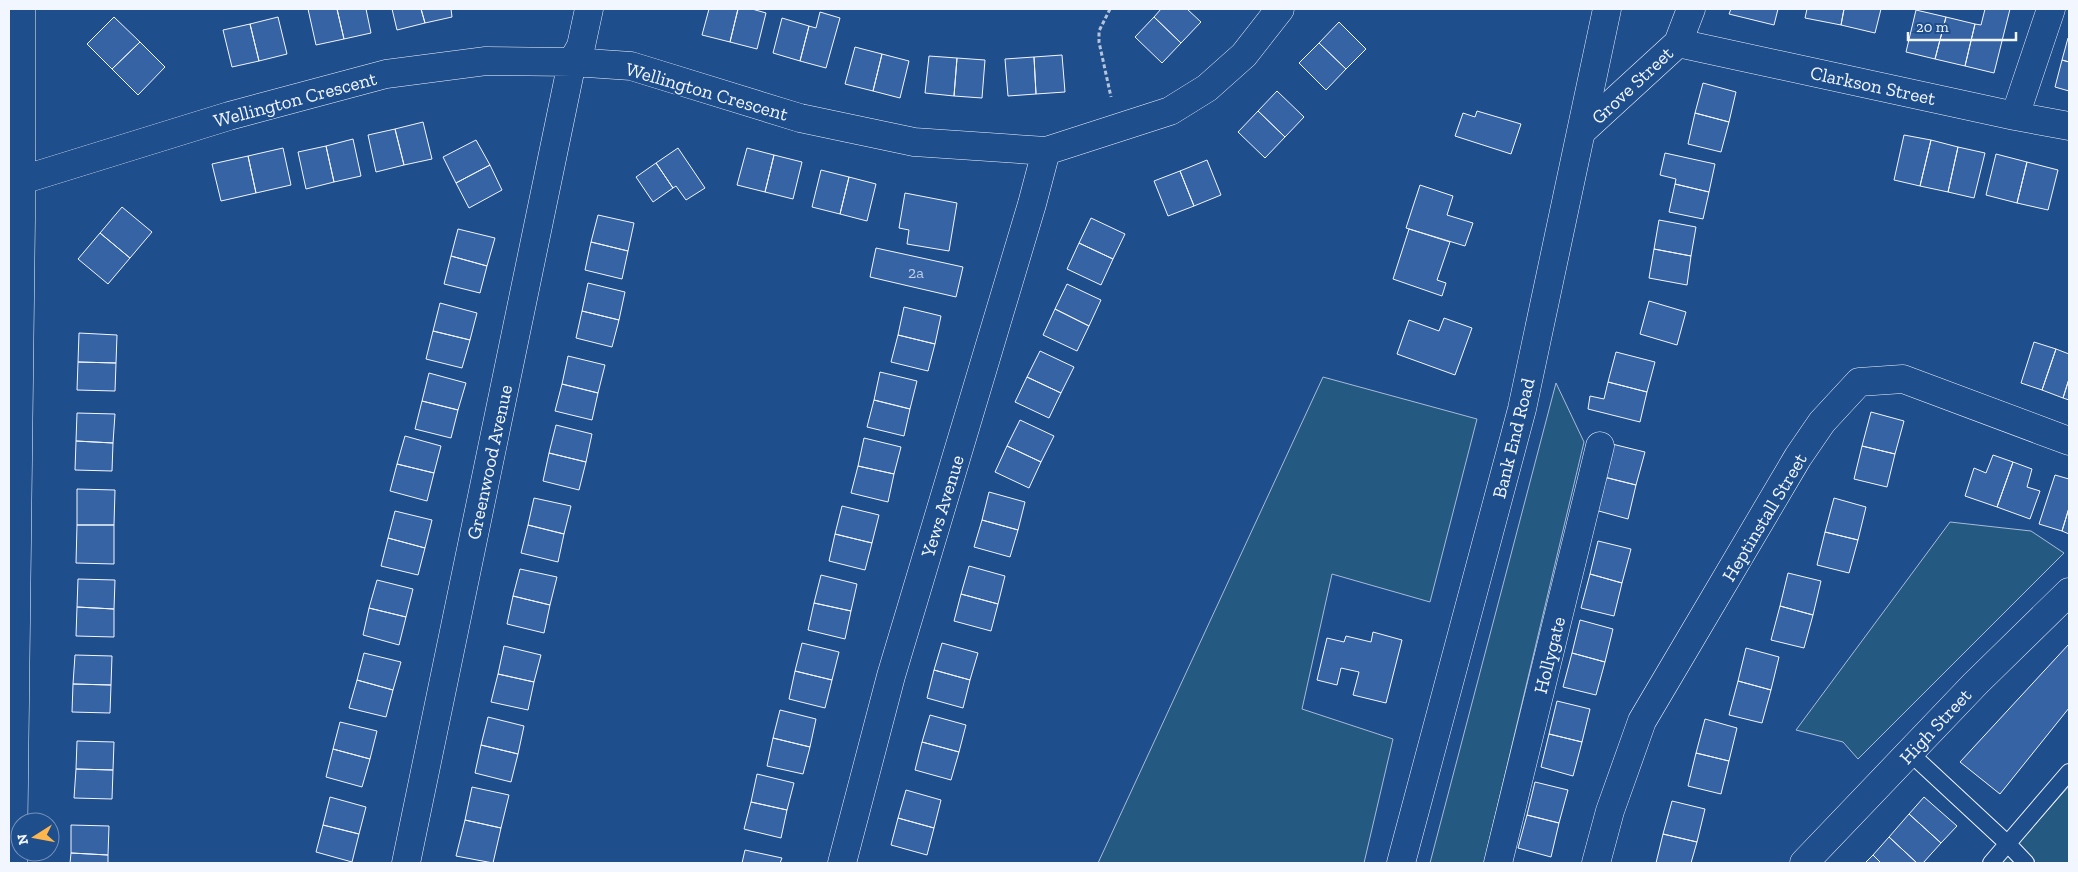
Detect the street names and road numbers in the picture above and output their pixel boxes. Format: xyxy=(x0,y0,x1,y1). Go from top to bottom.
street label: Grove Street xyxy=(1587,42,1678,129)
street label: Wellington Crescent xyxy=(623,57,791,126)
street label: Clarkson Street xyxy=(1808,61,1938,110)
street label: Wellington Crescent xyxy=(211,67,379,132)
street label: Bank End Road xyxy=(1487,375,1540,501)
street label: Greenwood Avenue xyxy=(462,383,517,542)
street label: Heptinstall Street xyxy=(1717,449,1812,586)
street label: Yews Avenue xyxy=(916,452,969,561)
street label: Hollygate xyxy=(1529,614,1570,696)
street label: High Street xyxy=(1895,684,1976,769)

